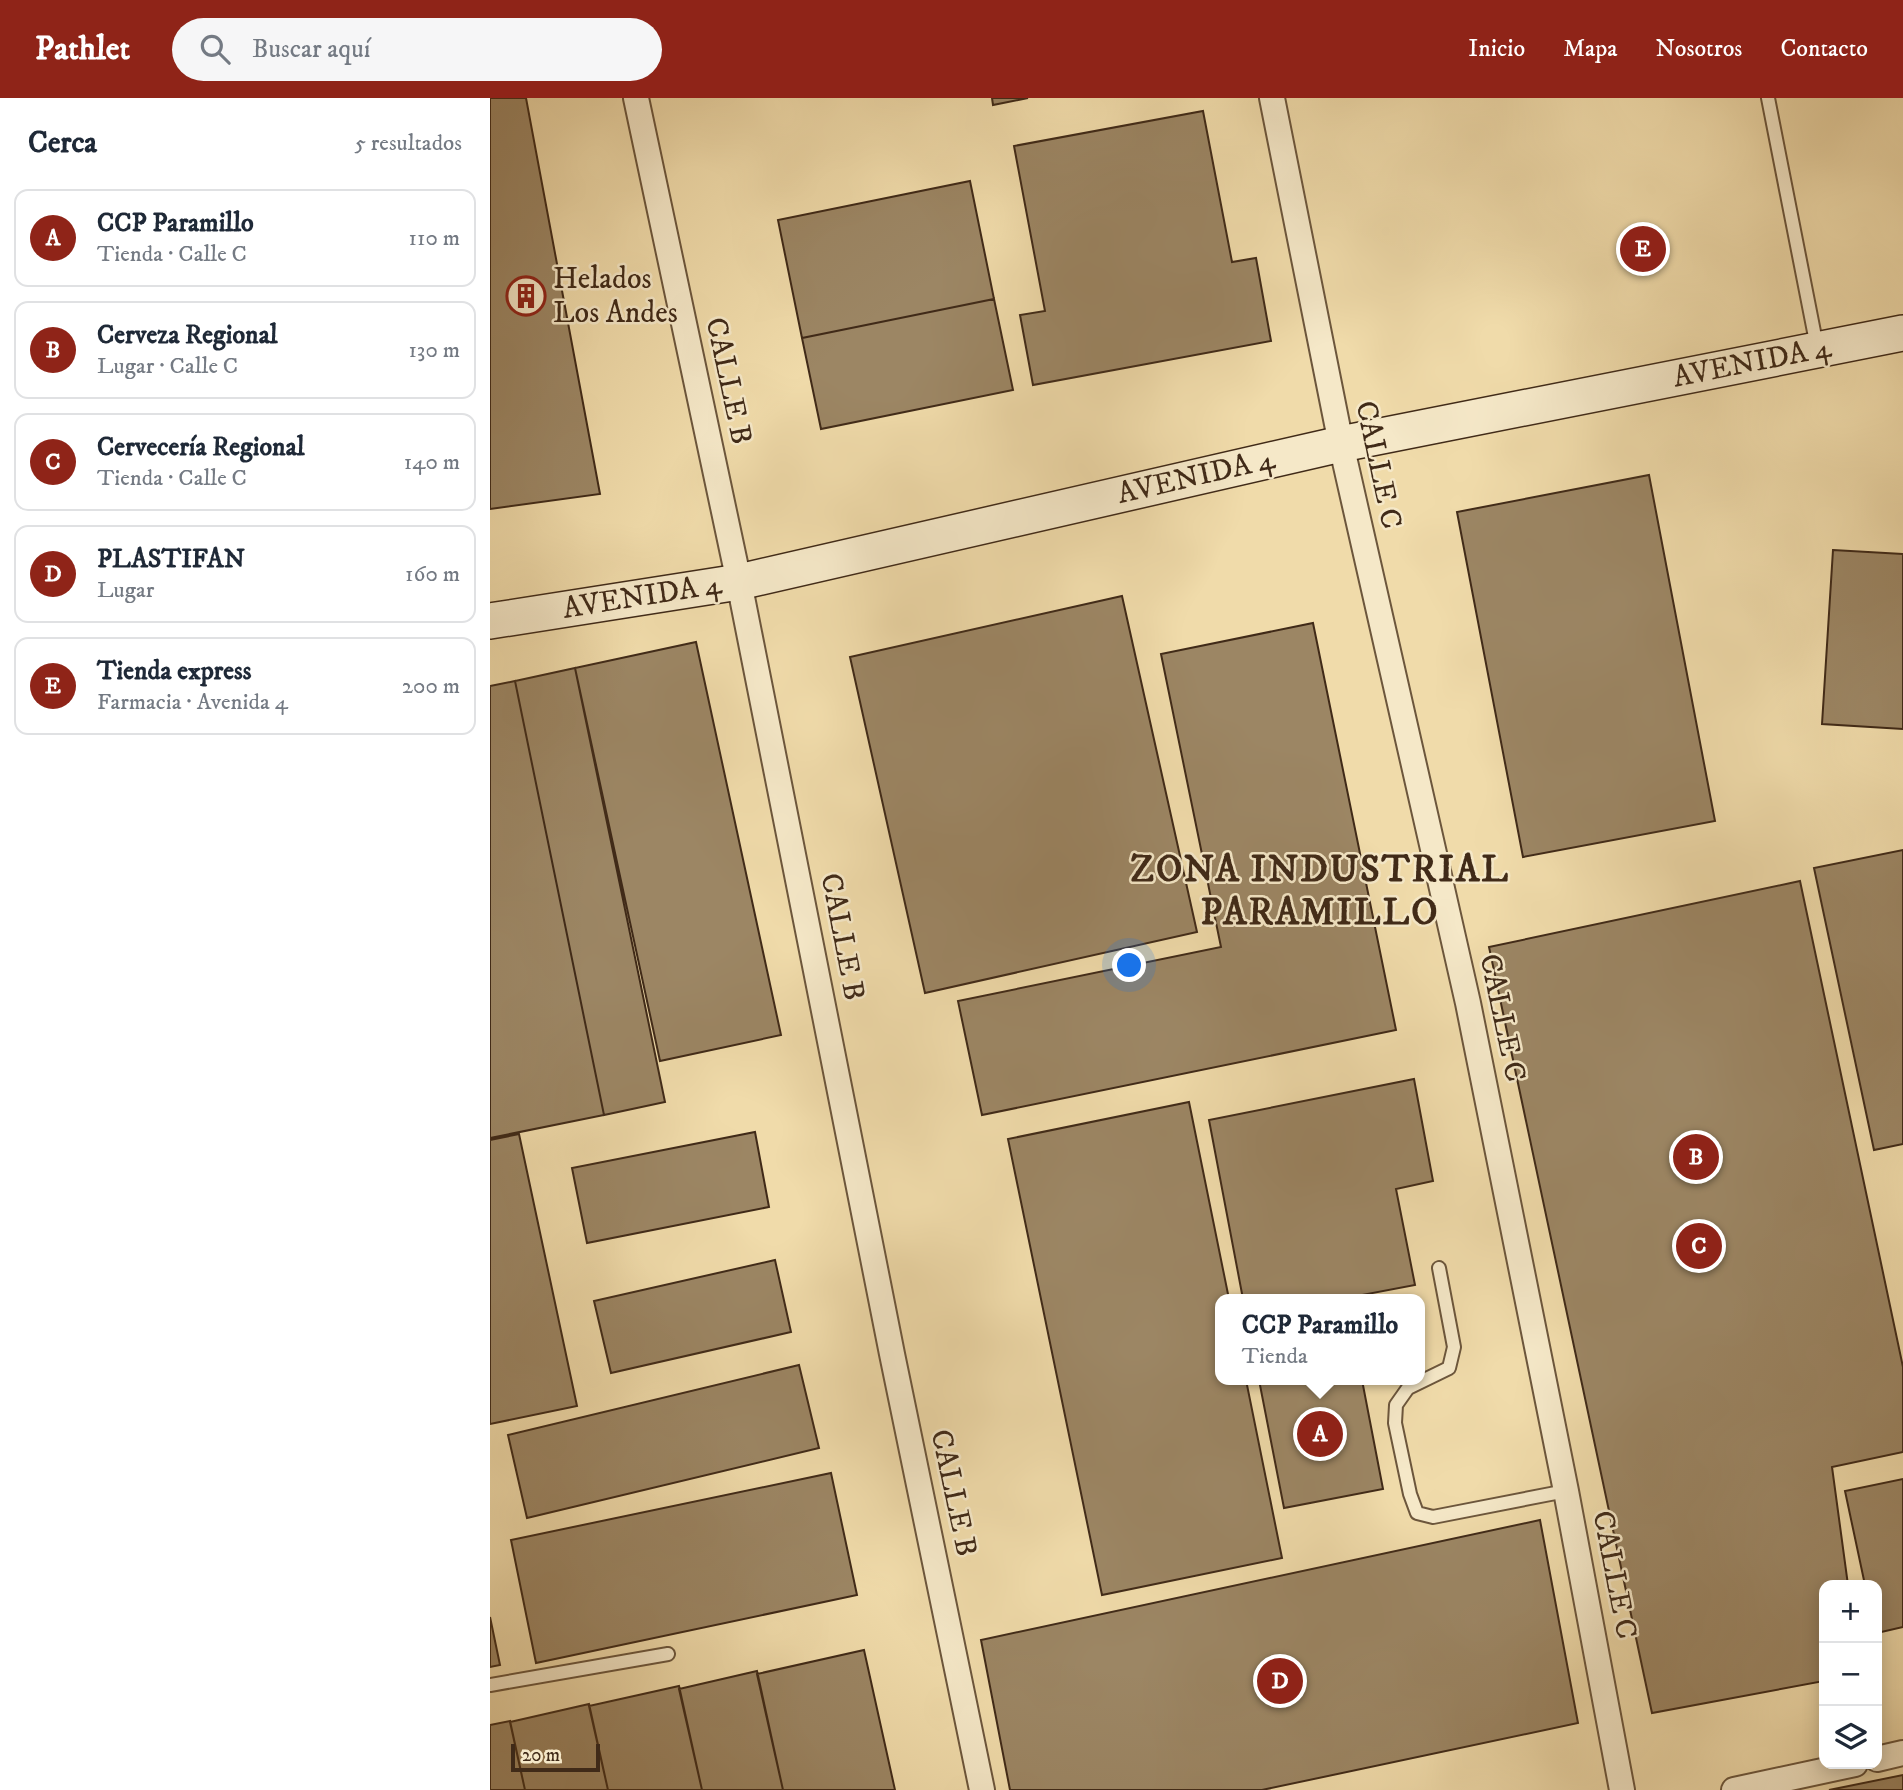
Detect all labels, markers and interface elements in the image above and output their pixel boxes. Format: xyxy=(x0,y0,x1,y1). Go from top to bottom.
search box xyxy=(172,18,662,81)
text: Pathlet xyxy=(35,29,130,70)
icon: search xyxy=(196,30,234,68)
text: Buscar aquí xyxy=(252,33,370,66)
text: Inicio xyxy=(1468,34,1525,64)
text: Mapa xyxy=(1563,34,1618,64)
text: Nosotros xyxy=(1656,34,1742,64)
text: Contacto xyxy=(1780,34,1868,64)
text: Cerca xyxy=(28,125,97,162)
text: 5 resultados xyxy=(354,129,462,158)
text: CCP Paramillo xyxy=(97,207,254,240)
pin: E xyxy=(1620,223,1666,275)
text: A xyxy=(46,224,60,253)
text: 110 m xyxy=(409,224,460,253)
text: Tienda · Calle C xyxy=(97,240,247,269)
place label: Helados Los Andes xyxy=(553,261,678,332)
building icon: Helados Los Andes xyxy=(505,275,547,317)
street label: CALLE B xyxy=(696,314,760,448)
text: Cerveza Regional xyxy=(97,319,278,352)
street label: AVENIDA 4 xyxy=(1670,329,1835,396)
text: B xyxy=(46,336,60,365)
text: 130 m xyxy=(408,336,460,365)
text: Lugar · Calle C xyxy=(97,352,238,381)
street label: CALLE C xyxy=(1346,398,1410,532)
text: Cervecería Regional xyxy=(97,431,305,464)
street label: AVENIDA 4 xyxy=(1114,441,1279,513)
text: C xyxy=(45,448,61,477)
text: 140 m xyxy=(404,448,460,477)
text: Tienda · Calle C xyxy=(97,464,247,493)
text: PLASTIFAN xyxy=(97,543,245,576)
text: D xyxy=(44,560,62,589)
text: 160 m xyxy=(405,560,460,589)
street label: AVENIDA 4 xyxy=(560,566,725,628)
text: Lugar xyxy=(97,576,154,605)
text: Tienda express xyxy=(97,655,251,688)
text: E xyxy=(45,672,61,701)
text: 200 m xyxy=(402,672,460,701)
text: Farmacia · Avenida 4 xyxy=(97,688,288,717)
district label: ZONA INDUSTRIAL PARAMILLO xyxy=(1130,847,1510,937)
street label: CALLE B xyxy=(812,870,872,1004)
your location xyxy=(1112,948,1146,982)
street label: CALLE C xyxy=(1470,951,1534,1085)
pin: B xyxy=(1673,1131,1719,1183)
pin: C xyxy=(1676,1220,1722,1272)
popup xyxy=(1215,1294,1425,1385)
text: CCP Paramillo xyxy=(1242,1309,1398,1342)
text: Tienda xyxy=(1242,1342,1308,1371)
pin: A xyxy=(1297,1408,1343,1460)
street label: CALLE B xyxy=(921,1426,985,1560)
street label: CALLE C xyxy=(1583,1508,1645,1642)
map controls xyxy=(1819,1580,1882,1769)
button: + xyxy=(1819,1580,1882,1643)
button: − xyxy=(1819,1643,1882,1706)
pin: D xyxy=(1257,1655,1303,1707)
button: layers xyxy=(1819,1706,1882,1769)
scale bar xyxy=(511,1741,600,1773)
text: 20 m xyxy=(522,1744,560,1767)

